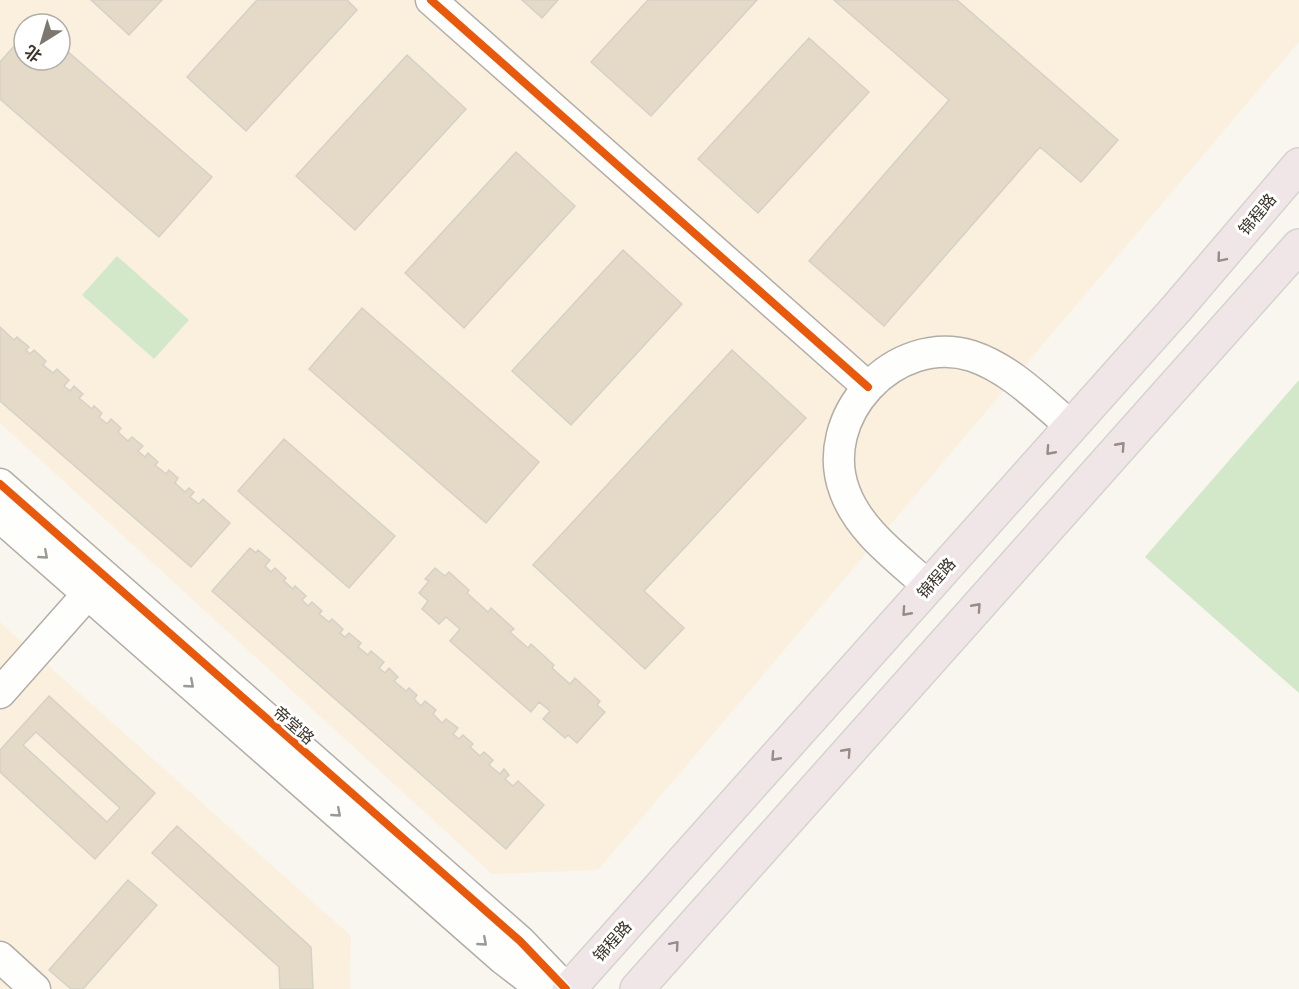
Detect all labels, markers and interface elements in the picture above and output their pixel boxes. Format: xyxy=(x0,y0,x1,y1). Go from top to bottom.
north arrow xyxy=(12,12,72,72)
text: 北 xyxy=(21,42,45,66)
street label: 锦程路 xyxy=(1235,190,1279,238)
one-way arrow xyxy=(1217,251,1228,262)
one-way arrow xyxy=(1114,443,1125,453)
one-way arrow xyxy=(1046,444,1057,455)
one-way arrow xyxy=(37,548,48,559)
street label: 锦程路 xyxy=(913,554,959,602)
one-way arrow xyxy=(970,603,981,614)
one-way arrow xyxy=(902,605,913,615)
one-way arrow xyxy=(183,677,194,688)
street label: 帝堂路 xyxy=(270,702,318,748)
one-way arrow xyxy=(840,748,851,759)
one-way arrow xyxy=(771,750,782,761)
one-way arrow xyxy=(330,806,341,817)
street label: 锦程路 xyxy=(589,917,635,965)
one-way arrow xyxy=(476,935,487,946)
one-way arrow xyxy=(668,941,679,952)

